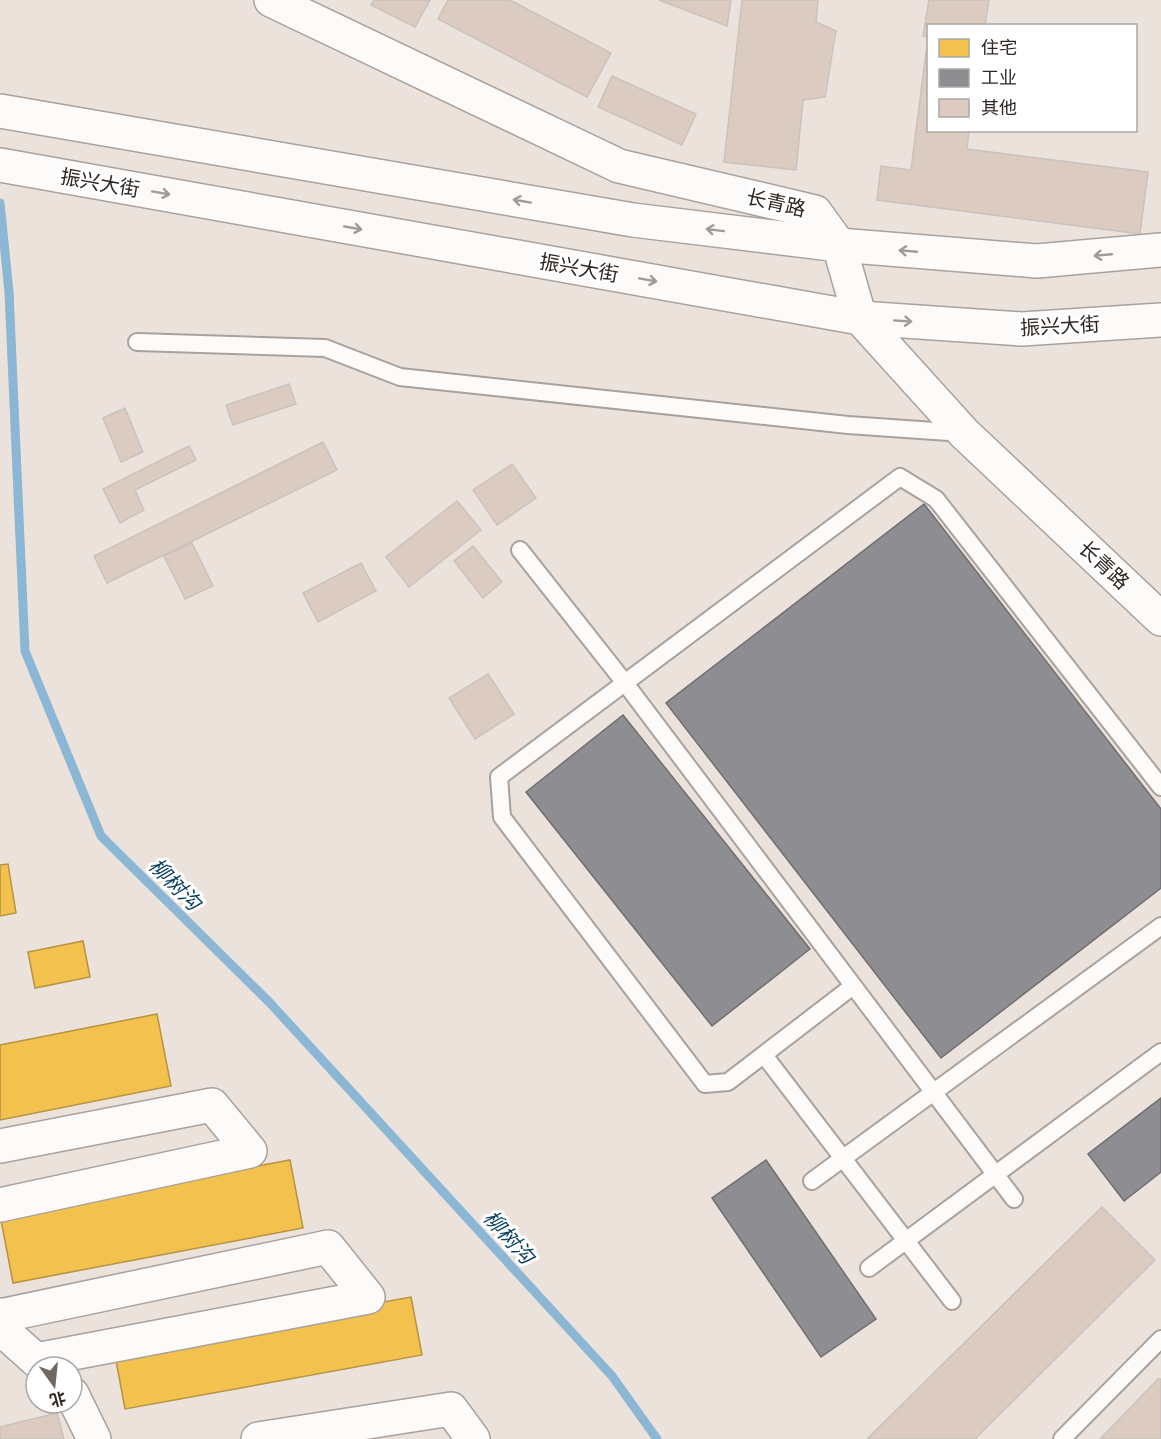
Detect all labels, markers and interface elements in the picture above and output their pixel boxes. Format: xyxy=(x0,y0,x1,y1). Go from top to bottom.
legend xyxy=(927,24,1137,132)
text: 住宅 xyxy=(981,35,1017,60)
text: 工业 xyxy=(981,65,1017,90)
text: 其他 xyxy=(981,95,1017,120)
street label: 振兴大街 xyxy=(58,162,142,204)
street label: 长青路 xyxy=(744,183,808,223)
one-way arrow xyxy=(151,188,170,199)
one-way arrow xyxy=(512,195,532,206)
one-way arrow xyxy=(343,222,362,233)
one-way arrow xyxy=(705,225,725,236)
one-way arrow xyxy=(899,245,919,256)
street label: 振兴大街 xyxy=(537,247,621,289)
one-way arrow xyxy=(1093,250,1113,261)
one-way arrow xyxy=(638,275,658,286)
street label: 振兴大街 xyxy=(1019,310,1101,342)
one-way arrow xyxy=(892,316,912,327)
street label: 长青路 xyxy=(1073,534,1135,596)
water label: 柳树沟 xyxy=(142,851,209,918)
water label: 柳树沟 xyxy=(477,1204,542,1272)
north arrow xyxy=(24,1355,84,1415)
text: 北 xyxy=(47,1386,68,1412)

